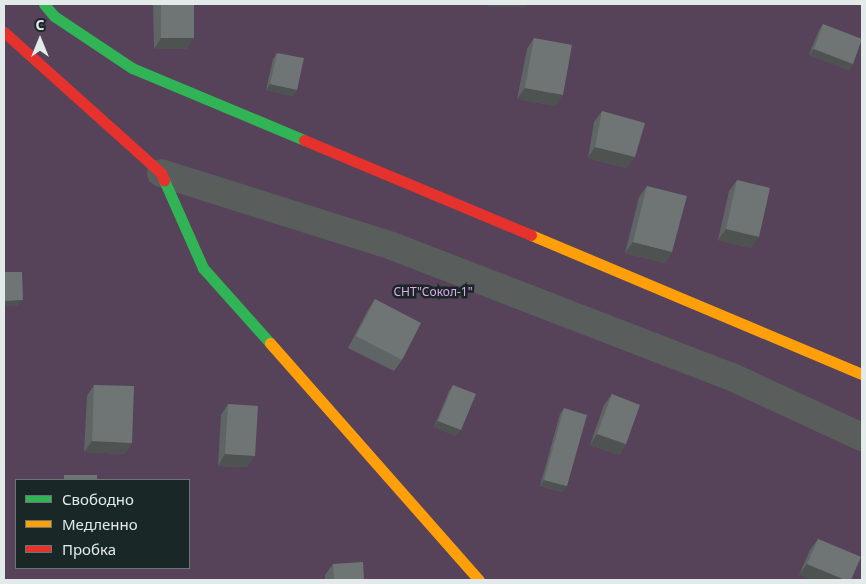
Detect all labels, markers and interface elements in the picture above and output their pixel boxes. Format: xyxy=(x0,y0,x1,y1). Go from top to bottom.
north arrow xyxy=(15,15,65,65)
text: С xyxy=(35,15,45,34)
park label: СНТ"Сокол-1" xyxy=(393,285,473,299)
legend xyxy=(15,479,190,569)
text: Свободно xyxy=(62,489,134,509)
text: Медленно xyxy=(62,514,138,534)
text: Пробка xyxy=(62,539,116,559)

